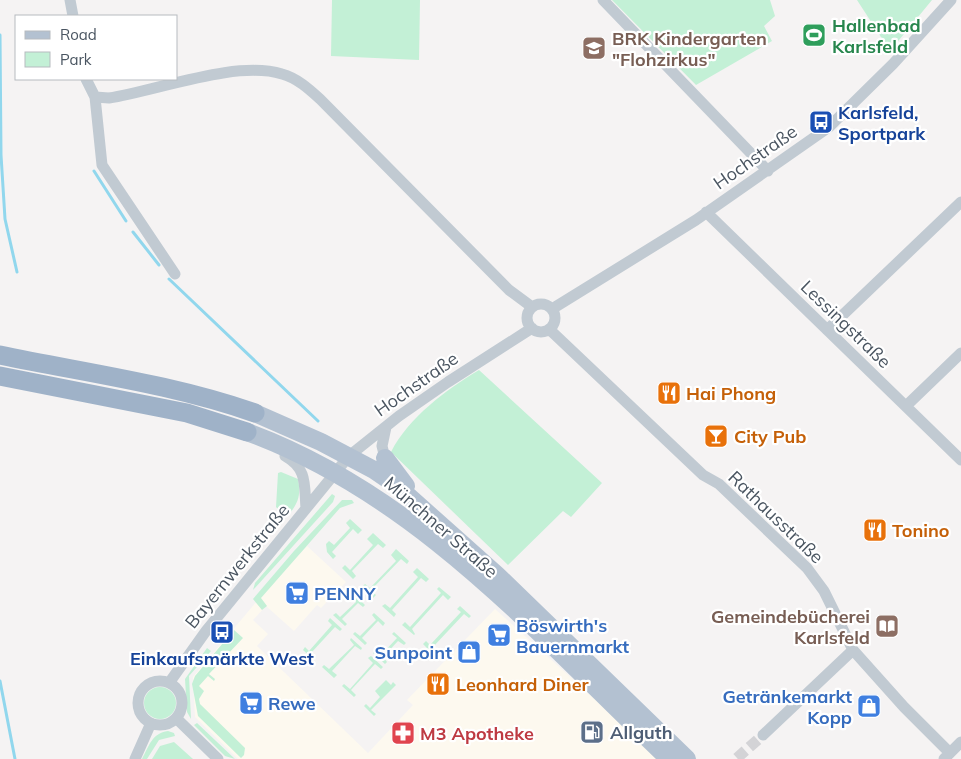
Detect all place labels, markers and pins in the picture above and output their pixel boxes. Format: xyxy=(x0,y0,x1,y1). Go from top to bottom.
place label: Hallenbad Karlsfeld xyxy=(832,14,921,58)
sports icon: Hallenbad Karlsfeld xyxy=(801,22,827,48)
place label: BRK Kindergarten "Flohzirkus" xyxy=(612,27,767,71)
school or university icon: BRK Kindergarten "Flohzirkus" xyxy=(581,35,607,61)
place label: Karlsfeld, Sportpark xyxy=(838,101,926,145)
bus stop icon: Karlsfeld, Sportpark xyxy=(808,109,834,135)
restaurant icon: Hai Phong xyxy=(656,380,682,406)
place label: Hai Phong xyxy=(686,382,776,405)
bar icon: City Pub xyxy=(703,423,729,449)
place label: City Pub xyxy=(734,425,806,448)
restaurant icon: Tonino xyxy=(862,517,888,543)
place label: Tonino xyxy=(892,519,949,542)
supermarket icon: PENNY xyxy=(284,580,310,606)
place label: PENNY xyxy=(314,582,376,605)
place label: Gemeindebücherei Karlsfeld xyxy=(711,605,870,649)
library icon: Gemeindebücherei Karlsfeld xyxy=(874,613,900,639)
place label: Böswirth's Bauernmarkt xyxy=(516,614,629,658)
bus stop icon: Einkaufsmärkte West xyxy=(209,619,235,645)
supermarket icon: Böswirth's Bauernmarkt xyxy=(486,622,512,648)
shop icon: Sunpoint xyxy=(456,639,482,665)
place label: Sunpoint xyxy=(375,641,452,664)
place label: Einkaufsmärkte West xyxy=(130,647,314,670)
restaurant icon: Leonhard Diner xyxy=(425,671,451,697)
place label: Leonhard Diner xyxy=(456,673,590,696)
place label: Getränkemarkt Kopp xyxy=(722,685,852,729)
supermarket icon: Rewe xyxy=(238,690,264,716)
place label: Rewe xyxy=(268,692,316,715)
shop icon: Getränkemarkt Kopp xyxy=(856,693,882,719)
fuel station icon: Allguth xyxy=(579,719,605,745)
pharmacy icon: M3 Apotheke xyxy=(390,720,416,746)
place label: Allguth xyxy=(610,721,673,744)
place label: M3 Apotheke xyxy=(420,722,534,745)

